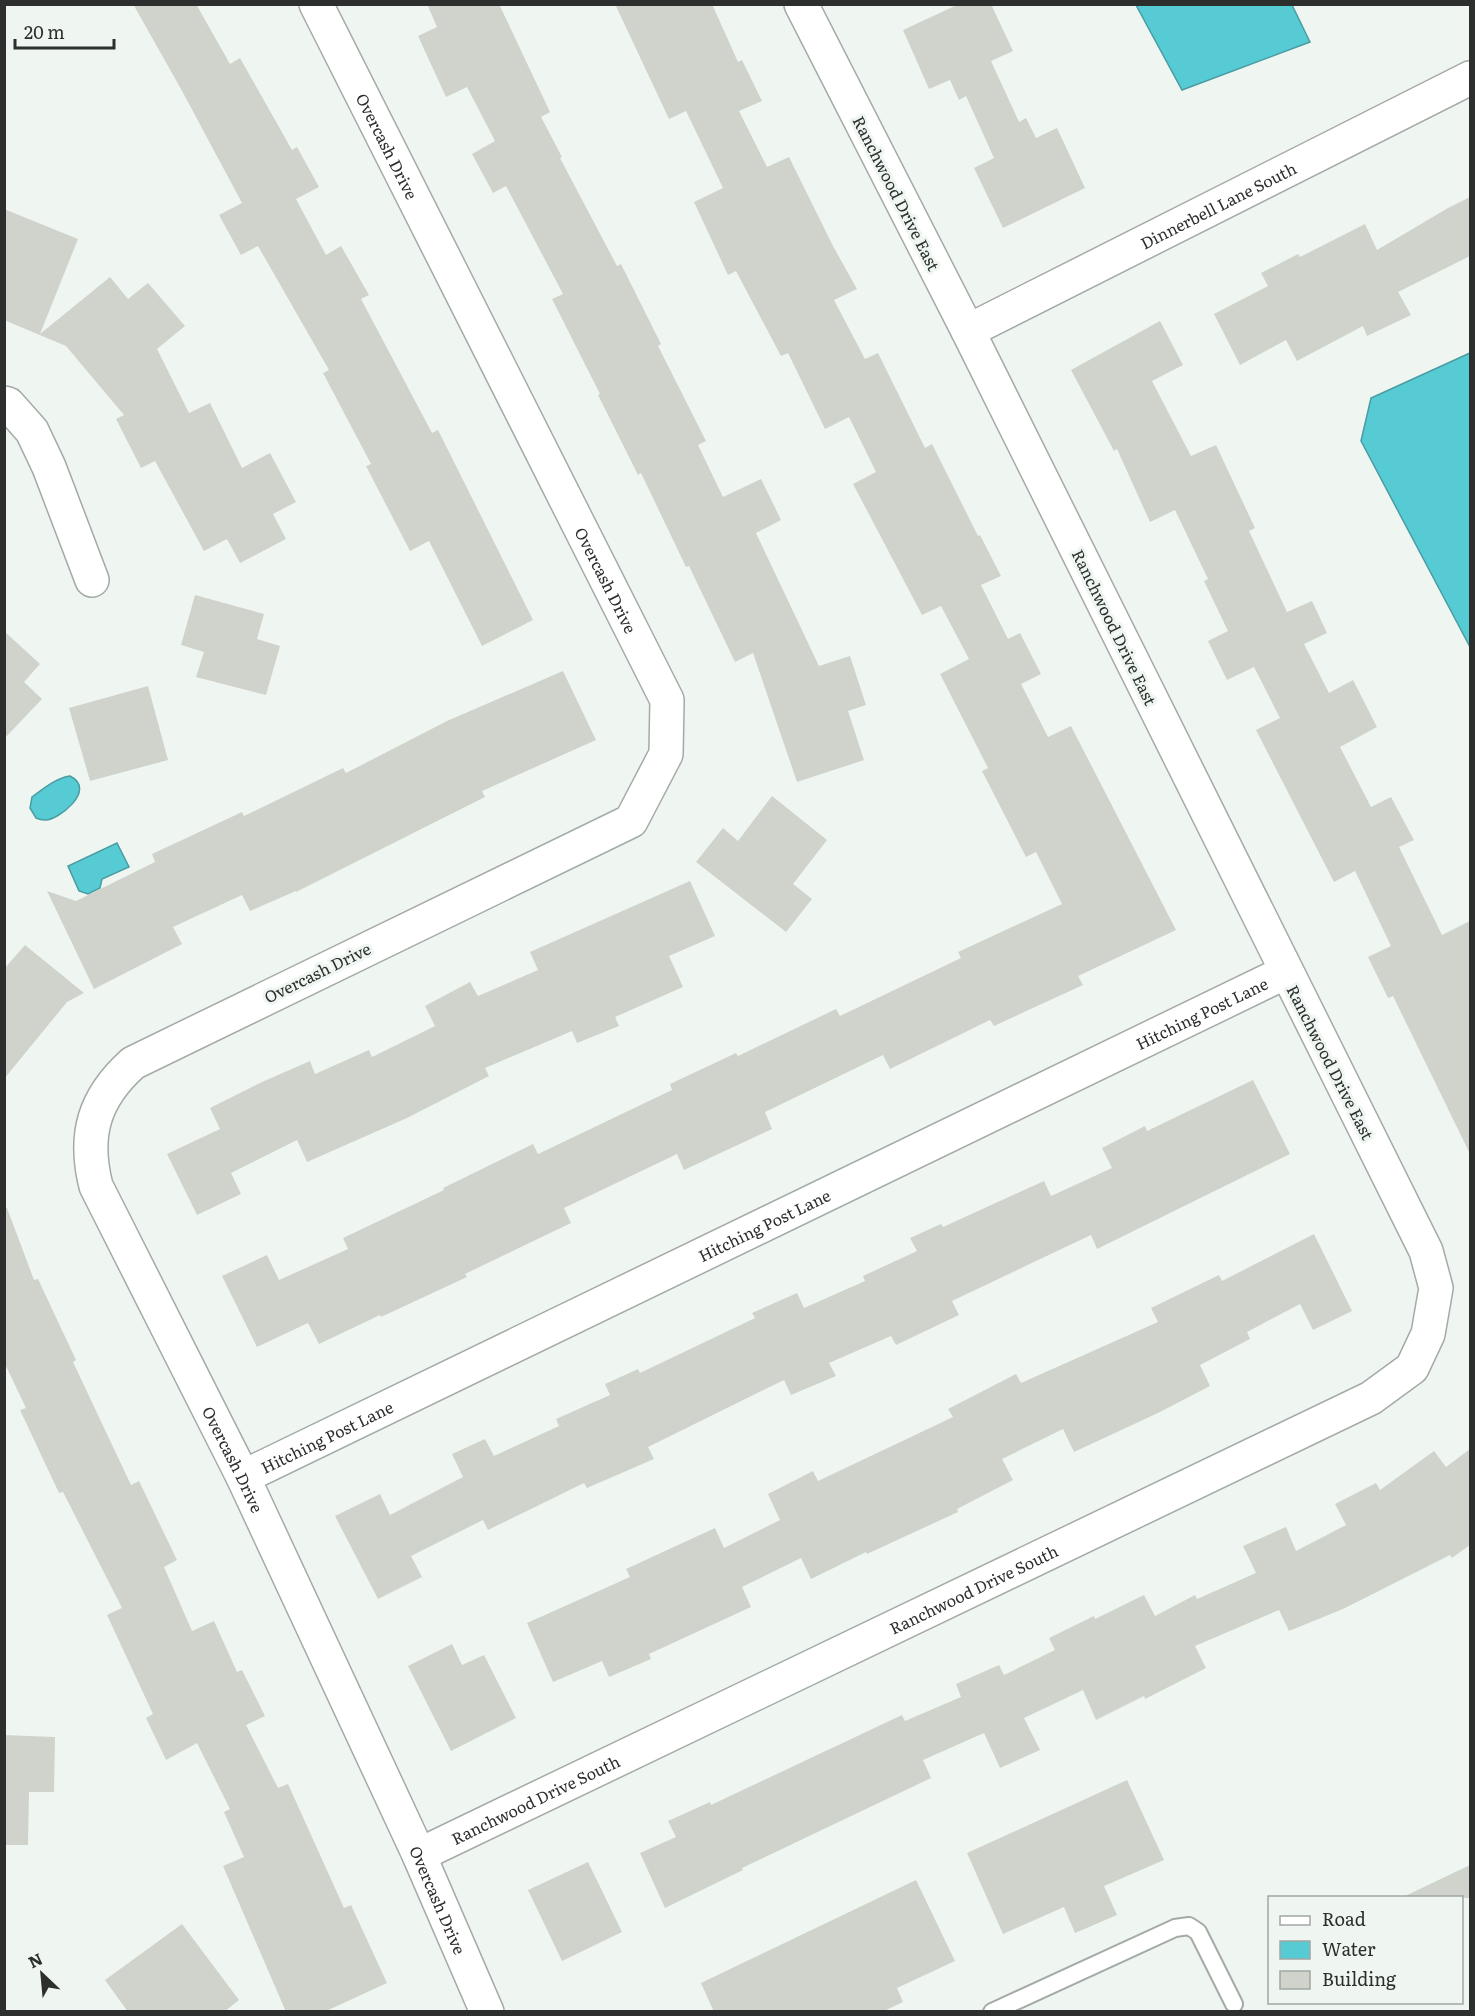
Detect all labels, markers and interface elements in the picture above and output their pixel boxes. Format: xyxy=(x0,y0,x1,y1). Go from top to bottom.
scale bar xyxy=(15,12,114,50)
text: 20 m xyxy=(24,18,65,45)
street label: Overcash Drive xyxy=(351,89,424,203)
street label: Ranchwood Drive East xyxy=(848,111,947,275)
street label: Dinnerbell Lane South xyxy=(1136,155,1301,254)
street label: Overcash Drive xyxy=(570,523,643,637)
street label: Ranchwood Drive East xyxy=(1067,545,1163,710)
street label: Overcash Drive xyxy=(260,936,374,1008)
street label: Hitching Post Lane xyxy=(1131,971,1272,1055)
street label: Ranchwood Drive East xyxy=(1282,980,1381,1144)
street label: Hitching Post Lane xyxy=(694,1182,834,1267)
street label: Hitching Post Lane xyxy=(257,1394,397,1479)
street label: Overcash Drive xyxy=(197,1402,270,1516)
street label: Ranchwood Drive South xyxy=(885,1538,1062,1640)
street label: Ranchwood Drive South xyxy=(447,1748,624,1850)
street label: Overcash Drive xyxy=(404,1842,473,1958)
legend xyxy=(1268,1896,1463,2004)
text: Road xyxy=(1322,1905,1366,1932)
text: Water xyxy=(1322,1935,1376,1962)
north arrow xyxy=(12,1944,72,2004)
text: N xyxy=(24,1946,46,1973)
text: Building xyxy=(1322,1965,1397,1992)

